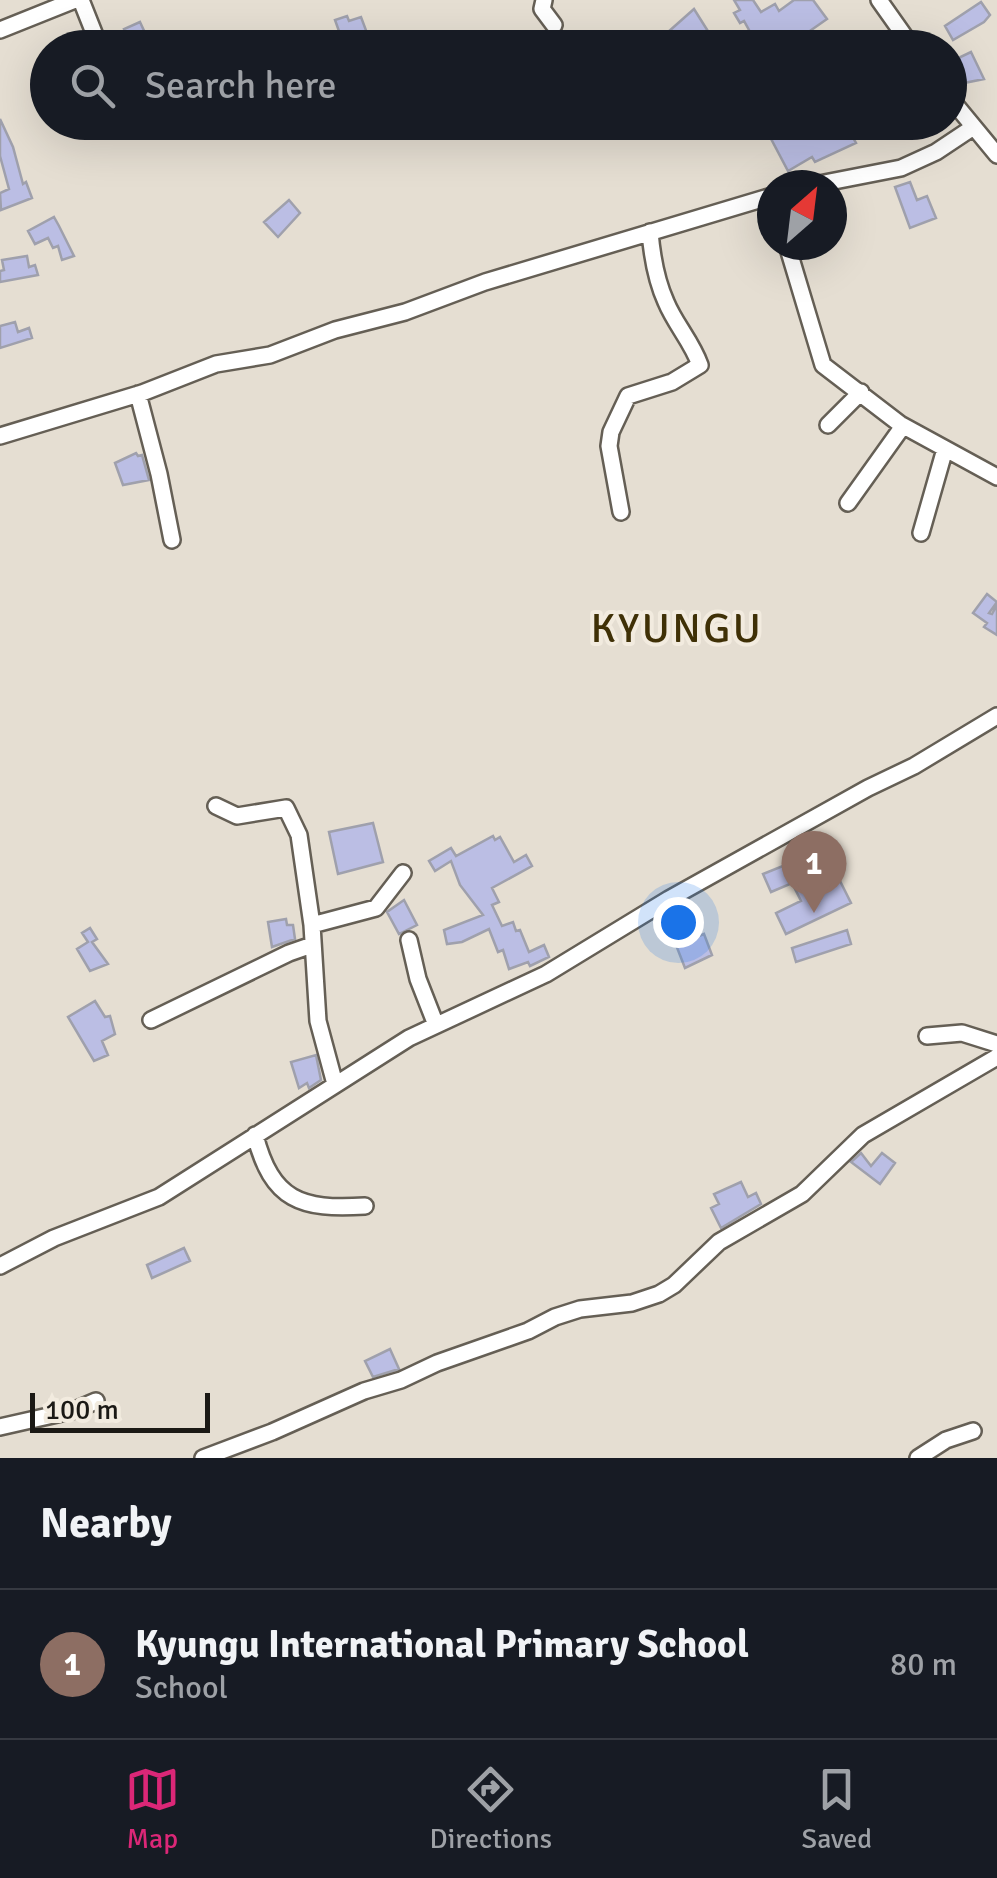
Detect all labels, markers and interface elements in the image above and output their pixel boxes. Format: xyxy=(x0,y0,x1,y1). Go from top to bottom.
search box xyxy=(30,30,967,140)
icon: search xyxy=(65,58,120,113)
text: Search here xyxy=(145,62,337,109)
north arrow xyxy=(757,170,847,260)
district label: KYUNGU xyxy=(591,603,763,654)
pin: 1 xyxy=(782,830,846,913)
your location xyxy=(653,897,704,948)
scale bar xyxy=(30,1388,210,1432)
text: 100 m xyxy=(45,1393,119,1427)
text: Nearby xyxy=(40,1498,172,1549)
text: Kyungu International Primary School xyxy=(135,1621,749,1668)
text: 1 xyxy=(64,1645,81,1684)
text: 80 m xyxy=(890,1645,957,1684)
text: School xyxy=(135,1668,228,1707)
tab: Map xyxy=(125,1762,180,1856)
tab: Directions xyxy=(430,1762,552,1856)
tab: Saved xyxy=(802,1762,872,1856)

